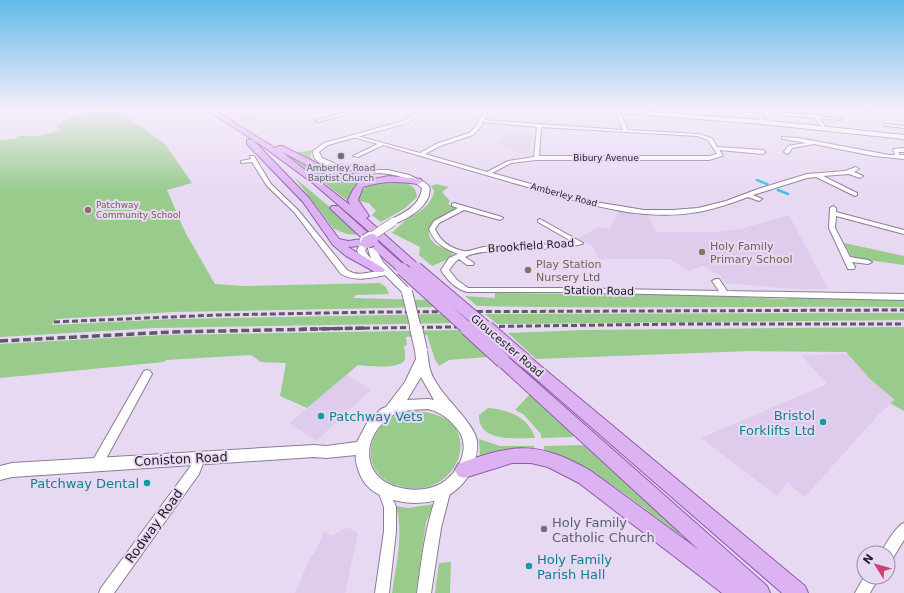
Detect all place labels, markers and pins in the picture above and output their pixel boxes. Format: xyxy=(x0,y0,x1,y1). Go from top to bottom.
marker: Amberley Road Baptist Church xyxy=(336,151,346,161)
place label: Amberley Road Baptist Church xyxy=(307,163,375,183)
place label: Patchway Community School xyxy=(96,200,181,220)
marker: Patchway Community School xyxy=(83,205,93,215)
place label: Holy Family Primary School xyxy=(710,240,793,266)
marker: Holy Family Primary School xyxy=(697,247,707,257)
place label: Play Station Nursery Ltd xyxy=(536,258,602,284)
marker: Play Station Nursery Ltd xyxy=(523,265,533,275)
place label: Bristol Forklifts Ltd xyxy=(739,408,815,438)
place label: Patchway Vets xyxy=(329,409,423,424)
marker: Patchway Vets xyxy=(316,411,326,421)
marker: Bristol Forklifts Ltd xyxy=(818,417,828,427)
place label: Patchway Dental xyxy=(30,476,139,491)
marker: Patchway Dental xyxy=(142,478,152,488)
place label: Holy Family Catholic Church xyxy=(552,515,655,545)
marker: Holy Family Catholic Church xyxy=(539,524,549,534)
place label: Holy Family Parish Hall xyxy=(537,552,612,582)
marker: Holy Family Parish Hall xyxy=(524,561,534,571)

